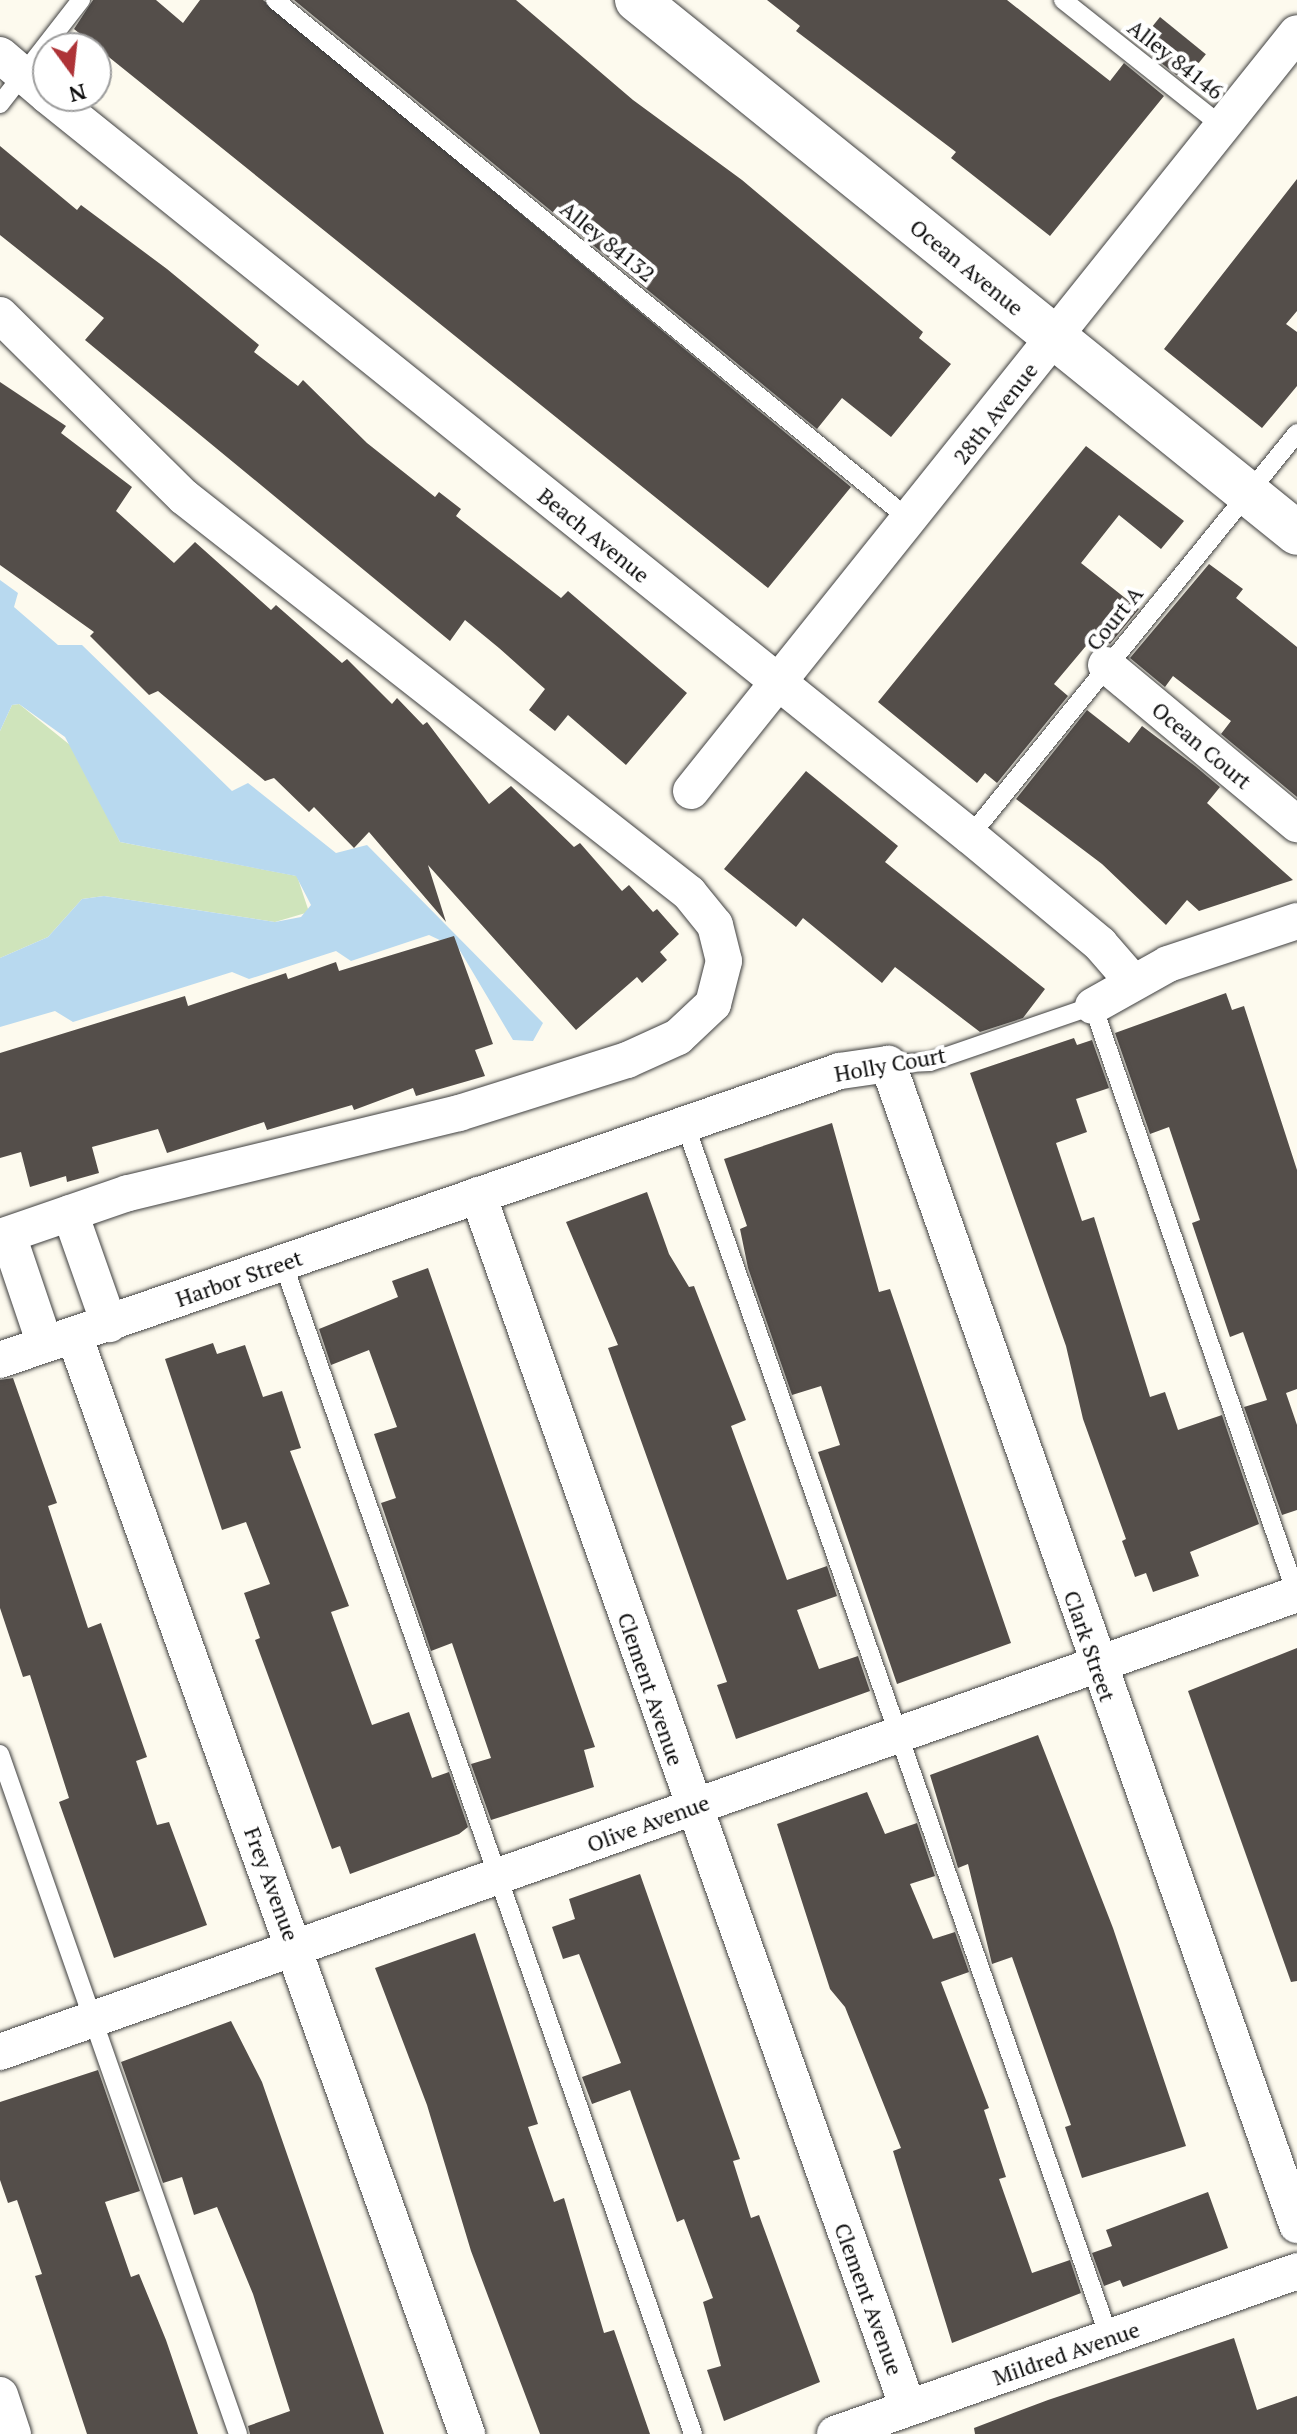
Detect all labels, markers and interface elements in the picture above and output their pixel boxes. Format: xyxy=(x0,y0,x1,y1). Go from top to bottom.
street label: Alley 84146 xyxy=(1123,13,1229,105)
north arrow xyxy=(32,32,112,112)
text: N xyxy=(66,78,90,110)
street label: Alley 84132 xyxy=(555,195,661,287)
street label: Ocean Avenue xyxy=(905,213,1029,321)
street label: 28th Avenue xyxy=(947,357,1043,469)
street label: Beach Avenue xyxy=(533,482,655,588)
street label: Court A xyxy=(1080,580,1148,656)
street label: Ocean Court xyxy=(1147,696,1257,794)
street label: Holly Court xyxy=(832,1041,948,1087)
street label: Harbor Street xyxy=(172,1244,306,1312)
street label: Clark Street xyxy=(1059,1587,1121,1705)
street label: Clement Avenue xyxy=(612,1609,690,1769)
street label: Olive Avenue xyxy=(583,1789,713,1857)
street label: Frey Avenue xyxy=(239,1823,305,1945)
street label: Clement Avenue xyxy=(829,2219,909,2379)
street label: Mildred Avenue xyxy=(989,2316,1143,2390)

